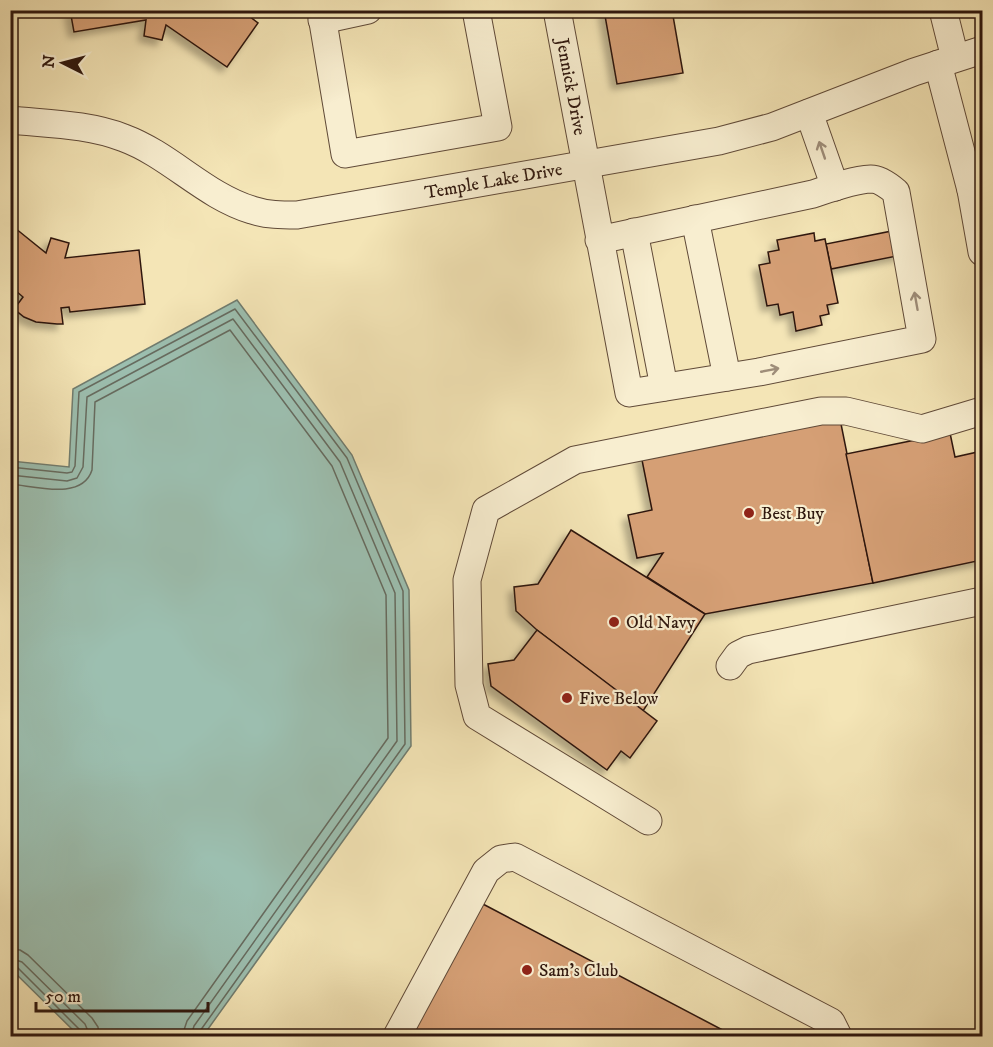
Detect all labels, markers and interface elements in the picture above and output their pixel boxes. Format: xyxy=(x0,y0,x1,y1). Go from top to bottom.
north arrow xyxy=(33,33,93,93)
street label: Jennick Drive xyxy=(550,34,590,137)
text: N xyxy=(38,54,60,69)
one-way arrow xyxy=(815,141,826,159)
street label: Temple Lake Drive xyxy=(423,159,564,204)
one-way arrow xyxy=(910,291,921,311)
one-way arrow xyxy=(759,364,779,375)
place label: Best Buy xyxy=(761,503,825,525)
marker: Best Buy xyxy=(742,506,756,520)
place label: Old Navy xyxy=(626,612,696,634)
marker: Old Navy xyxy=(607,615,621,629)
place label: Five Below xyxy=(579,688,659,710)
marker: Five Below xyxy=(560,691,574,705)
place label: Sam's Club xyxy=(539,960,618,982)
marker: Sam's Club xyxy=(520,963,534,977)
scale bar xyxy=(36,975,208,1013)
text: 50 m xyxy=(45,986,81,1008)

